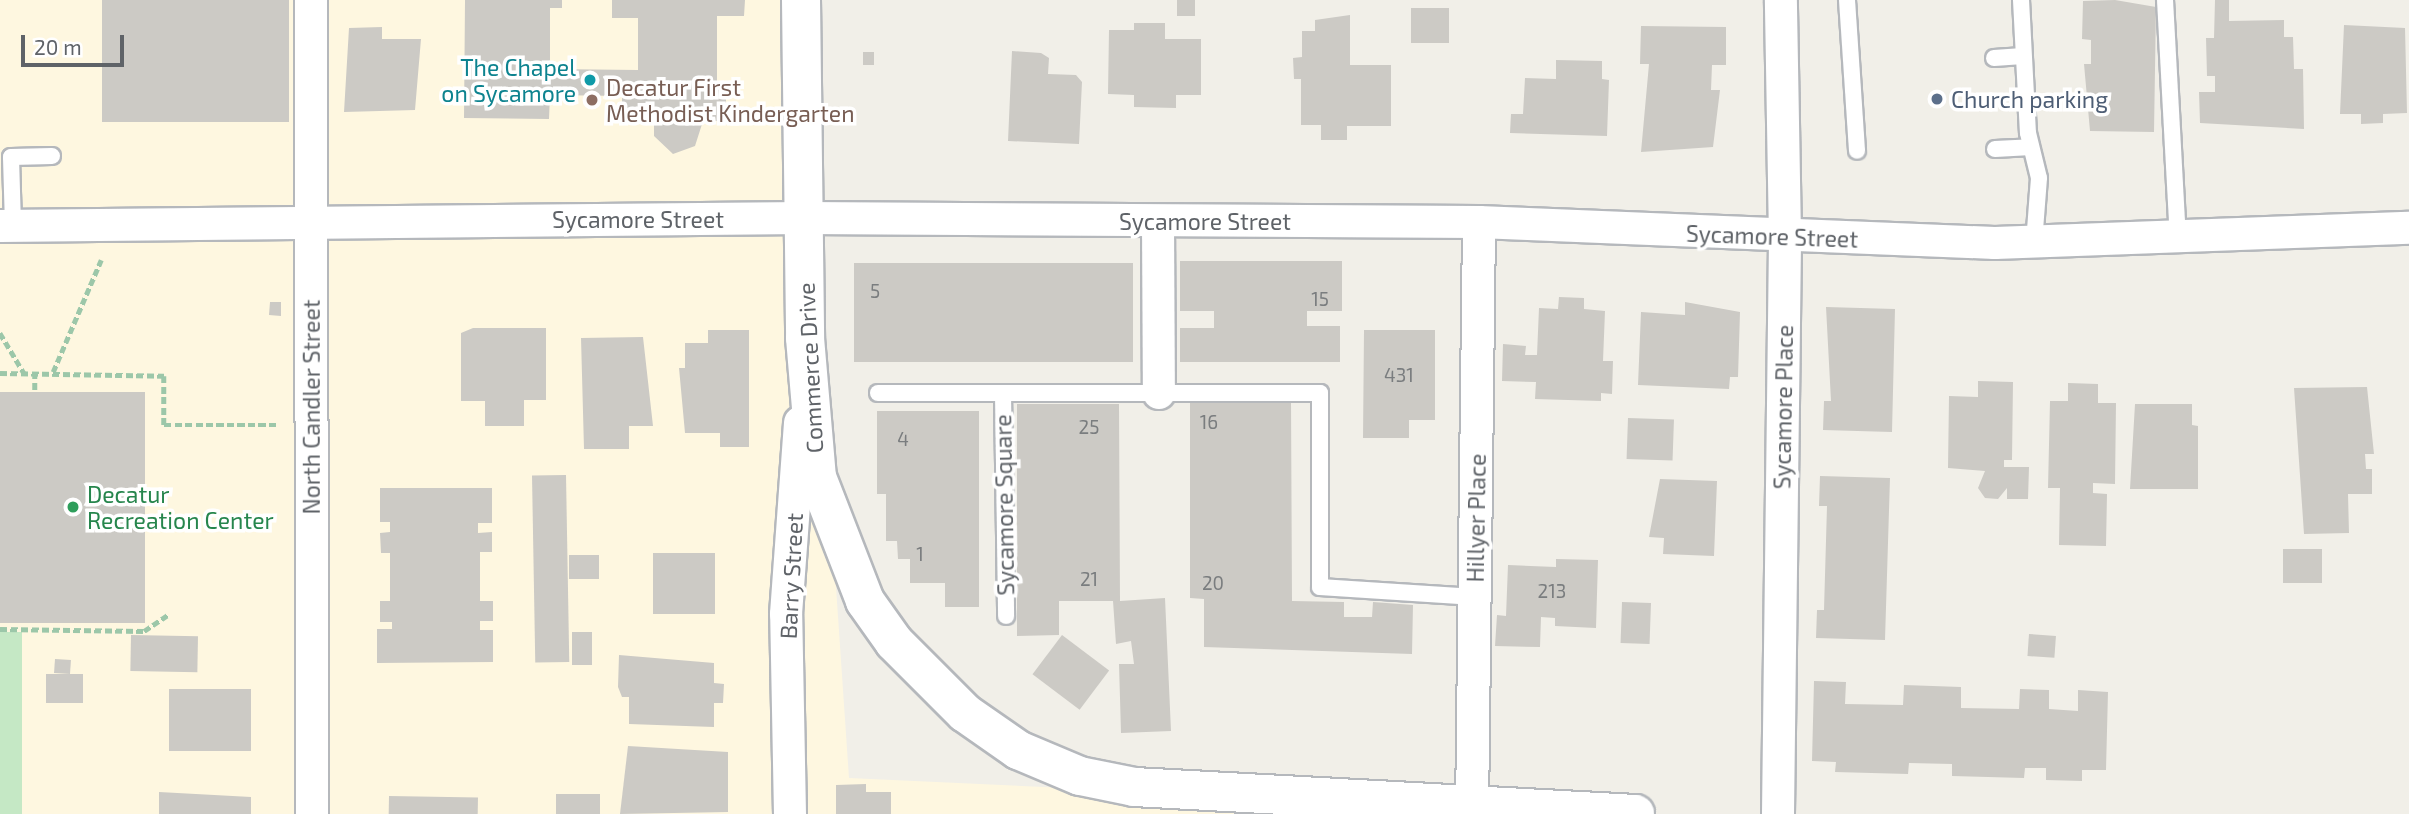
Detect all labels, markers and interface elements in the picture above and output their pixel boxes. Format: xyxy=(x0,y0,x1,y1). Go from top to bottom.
scale bar xyxy=(24,21,128,65)
text: 20 m xyxy=(34,34,82,59)
place label: The Chapel on Sycamore xyxy=(441,53,576,107)
marker: The Chapel on Sycamore xyxy=(582,72,598,88)
place label: Decatur First Methodist Kindergarten xyxy=(606,73,855,127)
place label: Church parking xyxy=(1951,85,2108,113)
marker: Church parking xyxy=(1929,91,1945,107)
marker: Decatur First Methodist Kindergarten xyxy=(584,92,600,108)
street label: Sycamore Street xyxy=(552,205,724,233)
street label: Sycamore Street xyxy=(1119,207,1291,235)
street label: Sycamore Street xyxy=(1685,219,1859,253)
house number: 5 xyxy=(870,280,880,302)
street label: Commerce Drive xyxy=(792,282,828,454)
house number: 15 xyxy=(1311,288,1329,310)
street label: North Candler Street xyxy=(297,299,325,515)
street label: Sycamore Place xyxy=(1768,324,1798,490)
house number: 431 xyxy=(1384,364,1414,386)
house number: 16 xyxy=(1200,411,1218,433)
street label: Sycamore Square xyxy=(989,414,1019,596)
house number: 25 xyxy=(1079,416,1099,438)
house number: 4 xyxy=(897,428,909,450)
street label: Hillyer Place xyxy=(1461,453,1491,583)
place label: Decatur Recreation Center xyxy=(87,480,274,534)
marker: Decatur Recreation Center xyxy=(65,499,81,515)
street label: Barry Street xyxy=(774,512,808,640)
house number: 1 xyxy=(916,543,924,565)
house number: 21 xyxy=(1080,568,1098,590)
house number: 20 xyxy=(1202,572,1224,594)
house number: 213 xyxy=(1538,580,1566,602)

